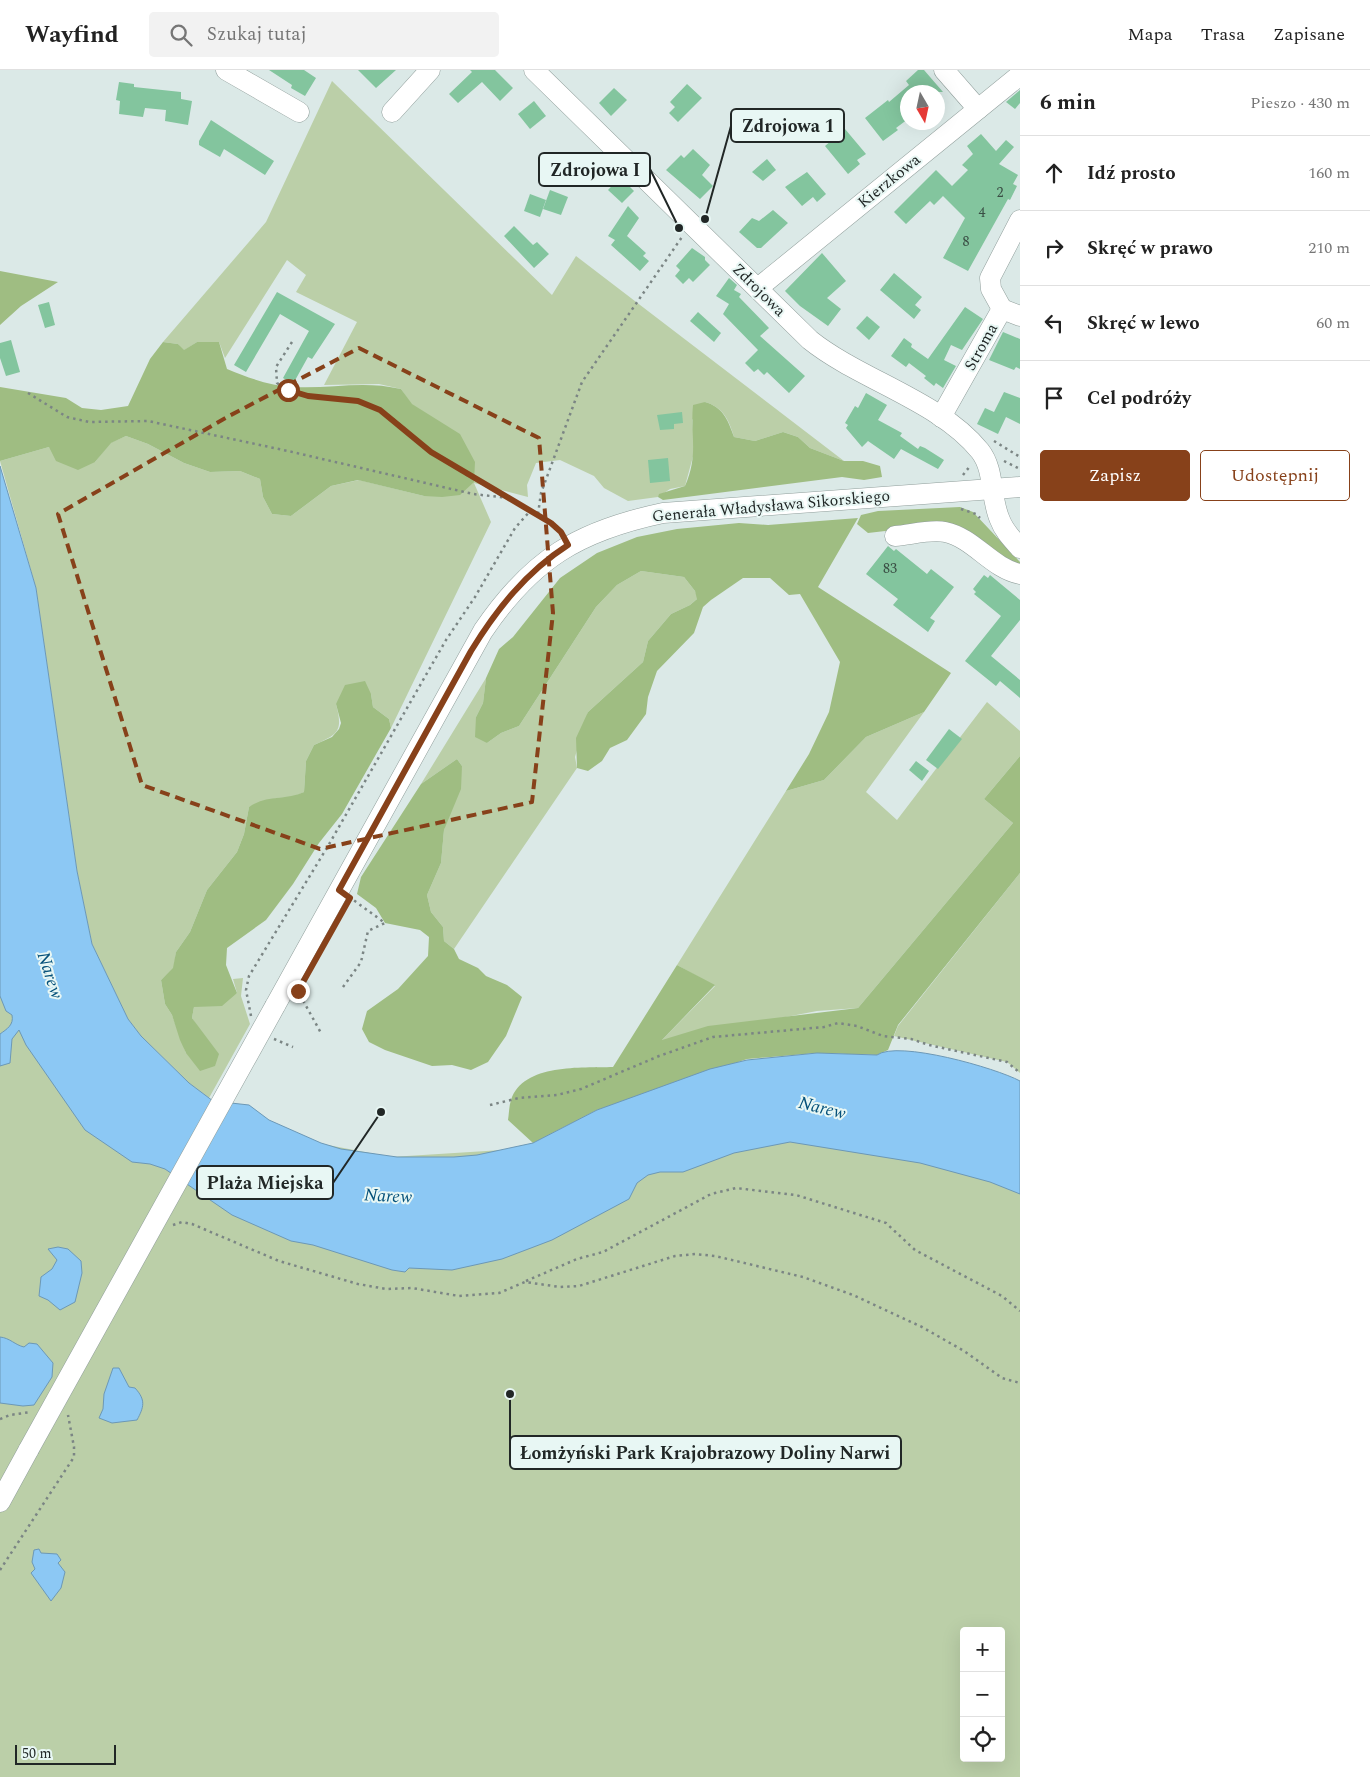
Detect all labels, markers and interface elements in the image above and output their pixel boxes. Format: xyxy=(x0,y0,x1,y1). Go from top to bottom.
search box xyxy=(149,12,499,57)
text: Wayfind xyxy=(25,17,119,53)
text: Szukaj tutaj xyxy=(207,20,307,49)
icon: search xyxy=(167,21,195,49)
text: Mapa xyxy=(1127,21,1173,48)
text: Trasa xyxy=(1201,21,1245,48)
text: Zapisane xyxy=(1273,21,1345,48)
north arrow xyxy=(900,85,945,130)
text: 6 min xyxy=(1040,87,1096,119)
text: Pieszo · 430 m xyxy=(1250,91,1350,115)
callout: Zdrojowa 1 xyxy=(731,109,844,142)
text: Zdrojowa 1 xyxy=(741,113,835,140)
street label: Kierzkowa xyxy=(852,148,926,214)
callout: Zdrojowa I xyxy=(539,153,650,186)
text: Zdrojowa I xyxy=(550,157,640,184)
icon: ahead xyxy=(1040,159,1068,187)
text: Idź prosto xyxy=(1087,159,1176,188)
text: 160 m xyxy=(1308,161,1350,185)
house number: 2 xyxy=(997,182,1004,203)
house number: 4 xyxy=(979,202,986,223)
house number: 8 xyxy=(963,231,970,252)
icon: right xyxy=(1040,234,1068,262)
text: Skręć w prawo xyxy=(1087,234,1213,263)
text: 210 m xyxy=(1308,236,1350,260)
street label: Zdrojowa xyxy=(727,258,791,322)
icon: left xyxy=(1040,309,1068,337)
text: Skręć w lewo xyxy=(1087,309,1200,338)
text: 60 m xyxy=(1316,311,1350,335)
street label: Stroma xyxy=(958,319,1004,375)
route start xyxy=(277,379,300,402)
icon: arrive xyxy=(1040,384,1068,412)
text: Cel podróży xyxy=(1087,384,1191,413)
button: Zapisz xyxy=(1040,450,1190,501)
button: Udostępnij xyxy=(1200,450,1350,501)
street label: Generała Władysława Sikorskiego xyxy=(651,484,891,528)
house number: 83 xyxy=(883,558,897,579)
water label: Narew xyxy=(30,948,70,1002)
route end xyxy=(287,980,310,1003)
water label: Narew xyxy=(795,1089,849,1127)
callout: Plaża Miejska xyxy=(197,1166,333,1199)
text: Plaża Miejska xyxy=(207,1170,324,1197)
water label: Narew xyxy=(363,1181,413,1211)
callout: Łomżyński Park Krajobrazowy Doliny Narwi xyxy=(510,1436,901,1469)
text: Łomżyński Park Krajobrazowy Doliny Narwi xyxy=(520,1440,890,1467)
map controls xyxy=(960,1627,1005,1762)
button: + xyxy=(960,1627,1005,1672)
button: − xyxy=(960,1672,1005,1717)
button: locate xyxy=(960,1717,1005,1762)
scale bar xyxy=(15,1742,116,1765)
text: 50 m xyxy=(22,1743,52,1764)

